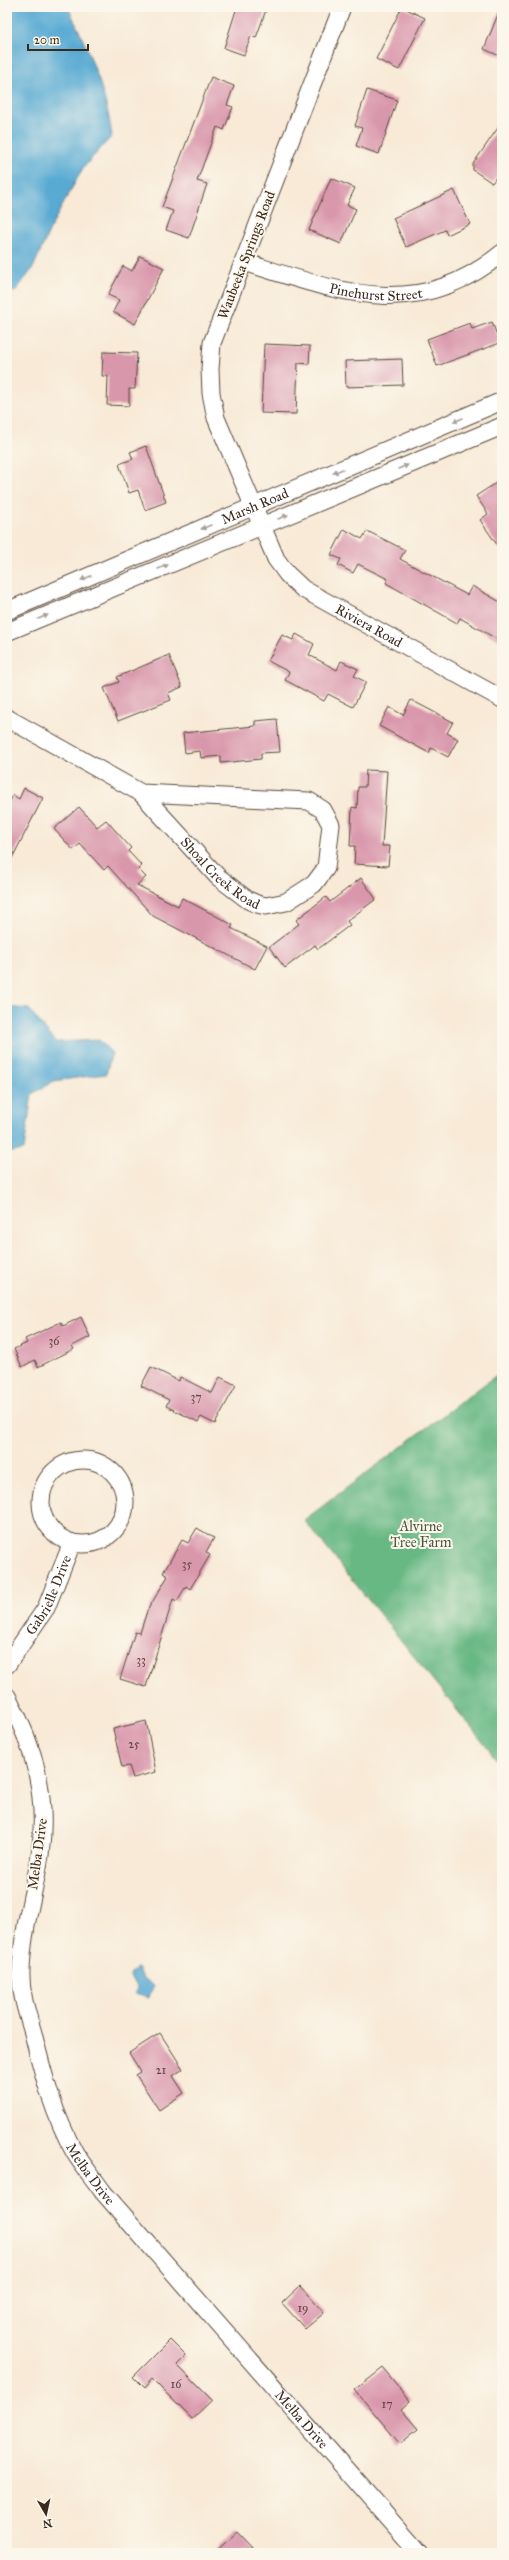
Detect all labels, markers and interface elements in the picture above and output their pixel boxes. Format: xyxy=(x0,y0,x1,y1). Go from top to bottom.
scale bar xyxy=(28,26,88,52)
text: 20 m xyxy=(34,33,60,47)
street label: Waubeeka Springs Road xyxy=(214,189,279,322)
street label: Pinehurst Street xyxy=(328,280,424,305)
one-way arrow xyxy=(452,417,464,424)
one-way arrow xyxy=(397,464,409,471)
one-way arrow xyxy=(333,468,344,474)
street label: Marsh Road xyxy=(219,485,291,528)
one-way arrow xyxy=(277,514,289,521)
one-way arrow xyxy=(199,525,211,531)
one-way arrow xyxy=(157,564,169,571)
one-way arrow xyxy=(80,575,91,581)
street label: Riviera Road xyxy=(332,601,405,651)
one-way arrow xyxy=(37,614,49,621)
street label: Shoal Creek Road xyxy=(177,834,263,913)
house number: 36 xyxy=(49,1334,60,1348)
house number: 37 xyxy=(190,1390,202,1404)
park label: Alvirne Tree Farm xyxy=(391,1518,452,1551)
street label: Gabrielle Drive xyxy=(22,1553,75,1638)
house number: 35 xyxy=(182,1557,193,1571)
house number: 33 xyxy=(136,1653,146,1667)
house number: 25 xyxy=(128,1737,140,1751)
street label: Melba Drive xyxy=(24,1817,51,1891)
house number: 21 xyxy=(156,2063,167,2077)
street label: Melba Drive xyxy=(62,2140,118,2209)
house number: 19 xyxy=(297,2301,309,2315)
house number: 16 xyxy=(171,2377,182,2391)
street label: Melba Drive xyxy=(271,2387,332,2452)
house number: 17 xyxy=(381,2397,393,2411)
north arrow xyxy=(26,2494,66,2534)
text: N xyxy=(41,2516,53,2531)

